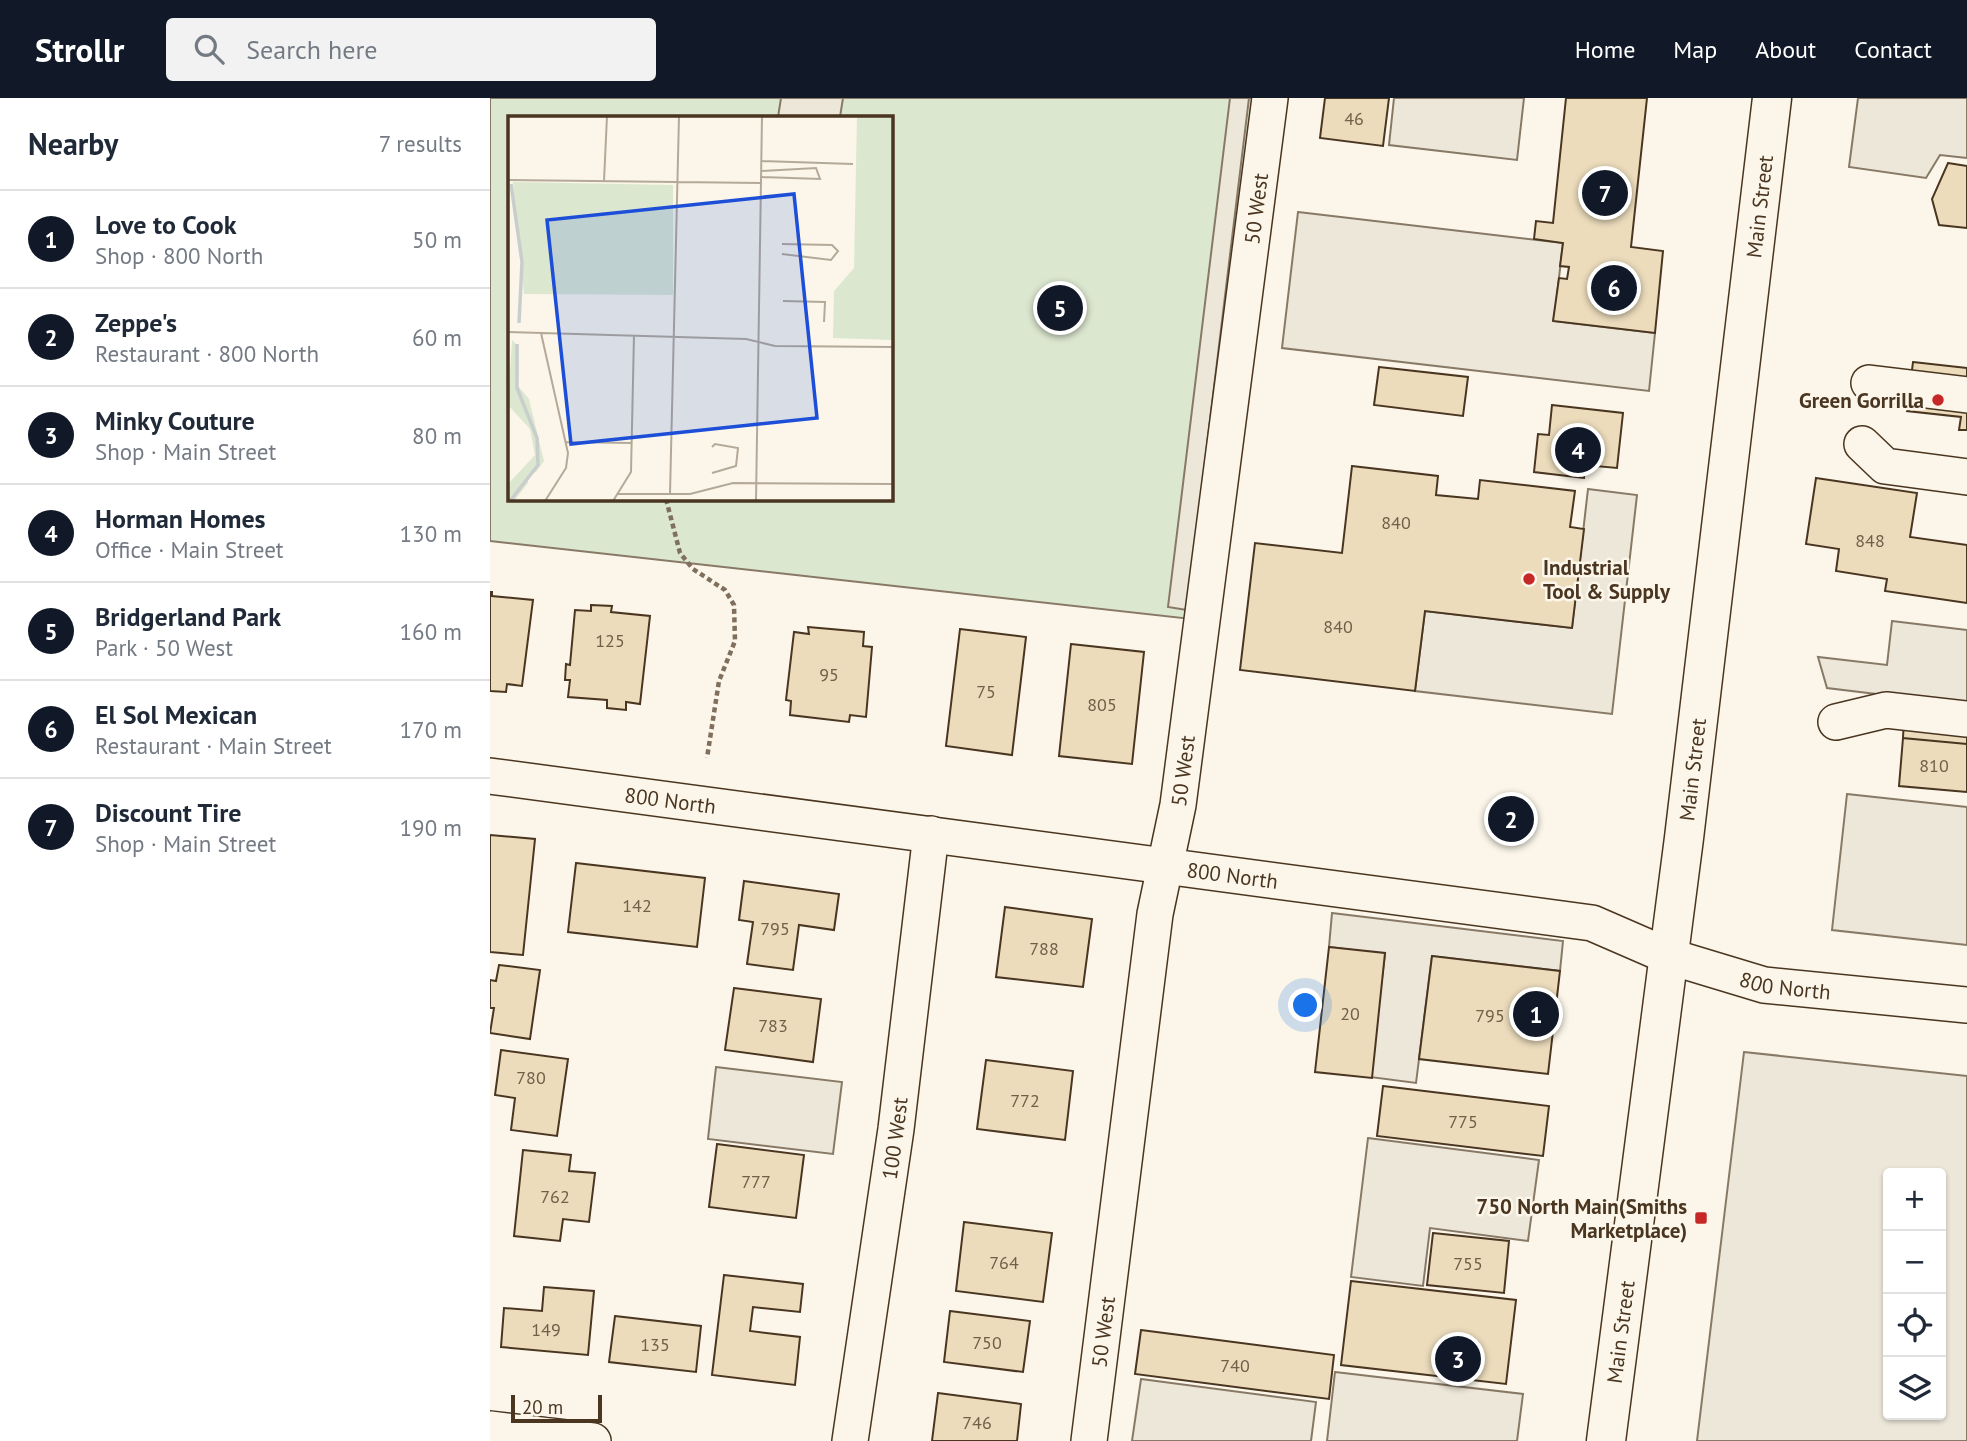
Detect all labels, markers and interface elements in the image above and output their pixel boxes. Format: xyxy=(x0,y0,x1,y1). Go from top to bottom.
search box xyxy=(166,18,656,81)
text: Strollr xyxy=(35,28,124,71)
icon: search xyxy=(190,30,228,68)
text: Search here xyxy=(246,33,377,66)
text: Home xyxy=(1575,34,1635,65)
text: Map xyxy=(1673,34,1717,65)
text: About xyxy=(1755,34,1816,65)
text: Contact xyxy=(1854,34,1932,65)
house number: 46 xyxy=(1344,107,1364,130)
inset map xyxy=(508,116,892,500)
text: Nearby xyxy=(28,124,118,163)
text: 7 results xyxy=(379,129,462,158)
street label: Main Street xyxy=(1740,154,1779,259)
pin: 7 xyxy=(1582,167,1628,219)
street label: 50 West xyxy=(1238,171,1274,246)
text: Love to Cook xyxy=(95,208,237,241)
text: 1 xyxy=(44,225,58,254)
text: 50 m xyxy=(412,225,462,254)
text: Shop · 800 North xyxy=(95,241,263,270)
pin: 6 xyxy=(1591,262,1637,314)
pin: 5 xyxy=(1037,282,1083,334)
text: Zeppe's xyxy=(95,306,177,339)
text: 2 xyxy=(44,323,58,352)
text: 60 m xyxy=(412,323,462,352)
text: Restaurant · 800 North xyxy=(95,339,319,368)
place label: Green Gorrilla xyxy=(1799,387,1924,414)
marker: Green Gorrilla xyxy=(1930,392,1946,408)
text: Minky Couture xyxy=(95,404,255,437)
text: 3 xyxy=(44,421,58,450)
text: 80 m xyxy=(412,421,462,450)
pin: 4 xyxy=(1555,424,1601,476)
text: Shop · Main Street xyxy=(95,437,276,466)
text: Horman Homes xyxy=(95,502,266,535)
house number: 840 xyxy=(1381,511,1411,534)
text: 4 xyxy=(44,519,58,548)
text: 130 m xyxy=(400,519,462,548)
house number: 848 xyxy=(1855,529,1885,552)
text: Office · Main Street xyxy=(95,535,284,564)
place label: Industrial Tool & Supply xyxy=(1543,554,1671,605)
marker: Industrial Tool & Supply xyxy=(1521,571,1537,587)
text: Bridgerland Park xyxy=(95,600,281,633)
house number: 840 xyxy=(1323,615,1353,638)
text: 5 xyxy=(44,617,58,646)
text: 160 m xyxy=(400,617,462,646)
house number: 125 xyxy=(595,629,625,652)
text: Park · 50 West xyxy=(95,633,233,662)
house number: 95 xyxy=(819,663,839,686)
house number: 75 xyxy=(976,680,996,703)
house number: 805 xyxy=(1087,693,1117,716)
text: El Sol Mexican xyxy=(95,698,257,731)
text: 6 xyxy=(44,715,58,744)
text: 170 m xyxy=(400,715,462,744)
street label: Main Street xyxy=(1673,717,1712,822)
text: Restaurant · Main Street xyxy=(95,731,332,760)
street label: 50 West xyxy=(1164,734,1200,808)
house number: 810 xyxy=(1919,754,1949,777)
street label: 800 North xyxy=(623,781,718,820)
pin: 2 xyxy=(1488,793,1534,845)
text: Discount Tire xyxy=(95,796,242,829)
text: 7 xyxy=(44,813,58,842)
text: 190 m xyxy=(400,813,462,842)
text: Shop · Main Street xyxy=(95,829,276,858)
street label: 800 North xyxy=(1185,856,1280,894)
house number: 142 xyxy=(622,894,652,917)
house number: 795 xyxy=(760,917,790,940)
house number: 788 xyxy=(1029,937,1059,960)
street label: 800 North xyxy=(1736,965,1832,1005)
your location xyxy=(1288,988,1322,1022)
pin: 1 xyxy=(1513,988,1559,1040)
house number: 20 xyxy=(1340,1002,1360,1025)
house number: 795 xyxy=(1475,1004,1505,1027)
house number: 783 xyxy=(758,1014,788,1037)
house number: 780 xyxy=(516,1066,546,1089)
house number: 772 xyxy=(1010,1089,1040,1112)
street label: 100 West xyxy=(875,1096,913,1181)
house number: 775 xyxy=(1448,1110,1478,1133)
map controls xyxy=(1883,1168,1946,1420)
button: + xyxy=(1883,1168,1946,1231)
house number: 777 xyxy=(741,1170,771,1193)
house number: 762 xyxy=(540,1185,570,1208)
place label: 750 North Main(Smiths Marketplace) xyxy=(1476,1193,1687,1244)
marker: 750 North Main(Smiths Marketplace) xyxy=(1693,1210,1709,1226)
button: − xyxy=(1883,1231,1946,1294)
house number: 764 xyxy=(989,1251,1019,1274)
house number: 755 xyxy=(1453,1252,1483,1275)
street label: Main Street xyxy=(1600,1279,1640,1385)
button: locate xyxy=(1883,1294,1946,1357)
street label: 50 West xyxy=(1085,1295,1120,1369)
house number: 149 xyxy=(531,1318,561,1341)
house number: 750 xyxy=(972,1331,1002,1354)
house number: 135 xyxy=(640,1333,670,1356)
pin: 3 xyxy=(1435,1333,1481,1385)
house number: 740 xyxy=(1220,1354,1250,1377)
button: layers xyxy=(1883,1357,1946,1420)
scale bar xyxy=(511,1392,602,1424)
text: 20 m xyxy=(522,1395,563,1419)
house number: 746 xyxy=(962,1411,992,1434)

